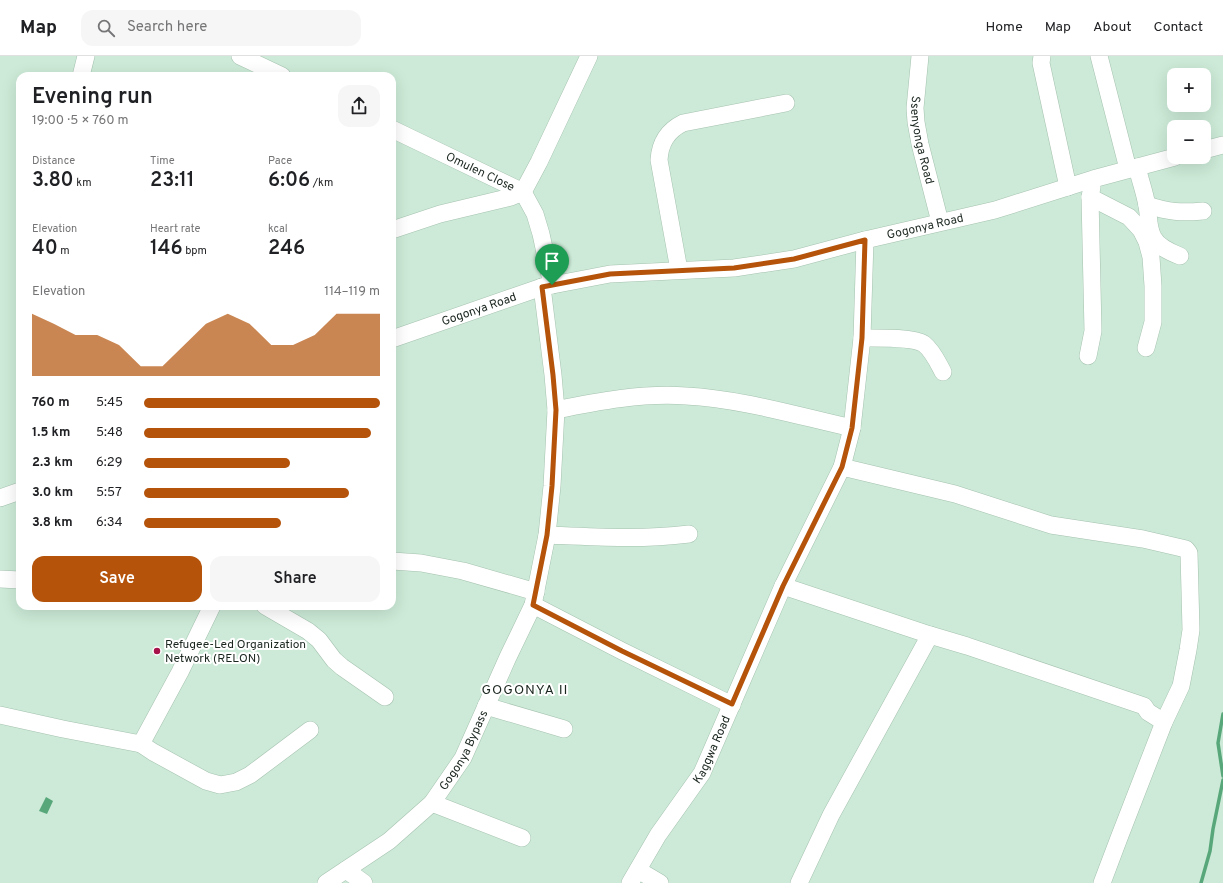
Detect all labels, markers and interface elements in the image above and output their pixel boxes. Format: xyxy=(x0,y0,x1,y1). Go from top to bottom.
search box xyxy=(81,10,361,46)
text: Map xyxy=(20,16,57,40)
icon: search xyxy=(95,17,117,39)
text: Search here xyxy=(127,18,207,37)
text: Home xyxy=(986,19,1023,36)
text: Map xyxy=(1045,19,1071,36)
text: About xyxy=(1093,19,1132,36)
text: Contact xyxy=(1154,19,1203,36)
map controls xyxy=(1167,68,1211,164)
button: + xyxy=(1167,68,1211,112)
text: Evening run xyxy=(32,84,153,111)
button: share xyxy=(338,85,380,127)
street label: Ssenyonga Road xyxy=(906,95,937,186)
text: 19:00 · 5 × 760 m xyxy=(32,113,129,129)
button: − xyxy=(1167,120,1211,164)
street label: Omulen Close xyxy=(443,149,517,196)
text: Distance xyxy=(32,154,75,168)
text: Time xyxy=(150,154,175,168)
text: Pace xyxy=(268,154,292,168)
text: 3.80 xyxy=(32,168,74,194)
text: 23:11 xyxy=(150,168,195,194)
text: 6:06 xyxy=(268,168,310,194)
text: km xyxy=(74,176,91,190)
text: /km xyxy=(310,176,333,190)
street label: Gogonya Road xyxy=(885,211,965,244)
text: Elevation xyxy=(32,222,77,236)
text: Heart rate xyxy=(150,222,200,236)
text: kcal xyxy=(268,222,288,236)
text: 40 xyxy=(32,236,58,262)
text: 146 xyxy=(150,236,183,262)
text: 246 xyxy=(268,236,305,262)
text: m xyxy=(58,244,70,258)
text: bpm xyxy=(183,244,207,258)
pin xyxy=(535,244,569,285)
icon: arrive xyxy=(541,250,563,272)
text: Elevation xyxy=(32,284,85,300)
text: 114–119 m xyxy=(324,284,380,300)
street label: Gogonya Road xyxy=(440,289,519,330)
text: 760 m xyxy=(32,395,70,411)
text: 5:45 xyxy=(96,395,123,411)
text: 1.5 km xyxy=(32,425,70,441)
text: 5:48 xyxy=(96,425,123,441)
text: 2.3 km xyxy=(32,455,73,471)
text: 6:29 xyxy=(96,455,122,471)
text: 3.0 km xyxy=(32,485,73,501)
text: 5:57 xyxy=(96,485,122,501)
text: 3.8 km xyxy=(32,515,73,531)
text: 6:34 xyxy=(96,515,123,531)
button: Save xyxy=(32,556,202,602)
button: Share xyxy=(210,556,380,602)
place label: Refugee-Led Organization Network (RELON) xyxy=(165,637,306,667)
marker: Refugee-Led Organization Network (RELON) xyxy=(152,646,162,656)
district label: GOGONYA II xyxy=(481,682,569,699)
street label: Gogonya Bypass xyxy=(436,708,492,794)
street label: Kaggwa Road xyxy=(690,713,735,787)

